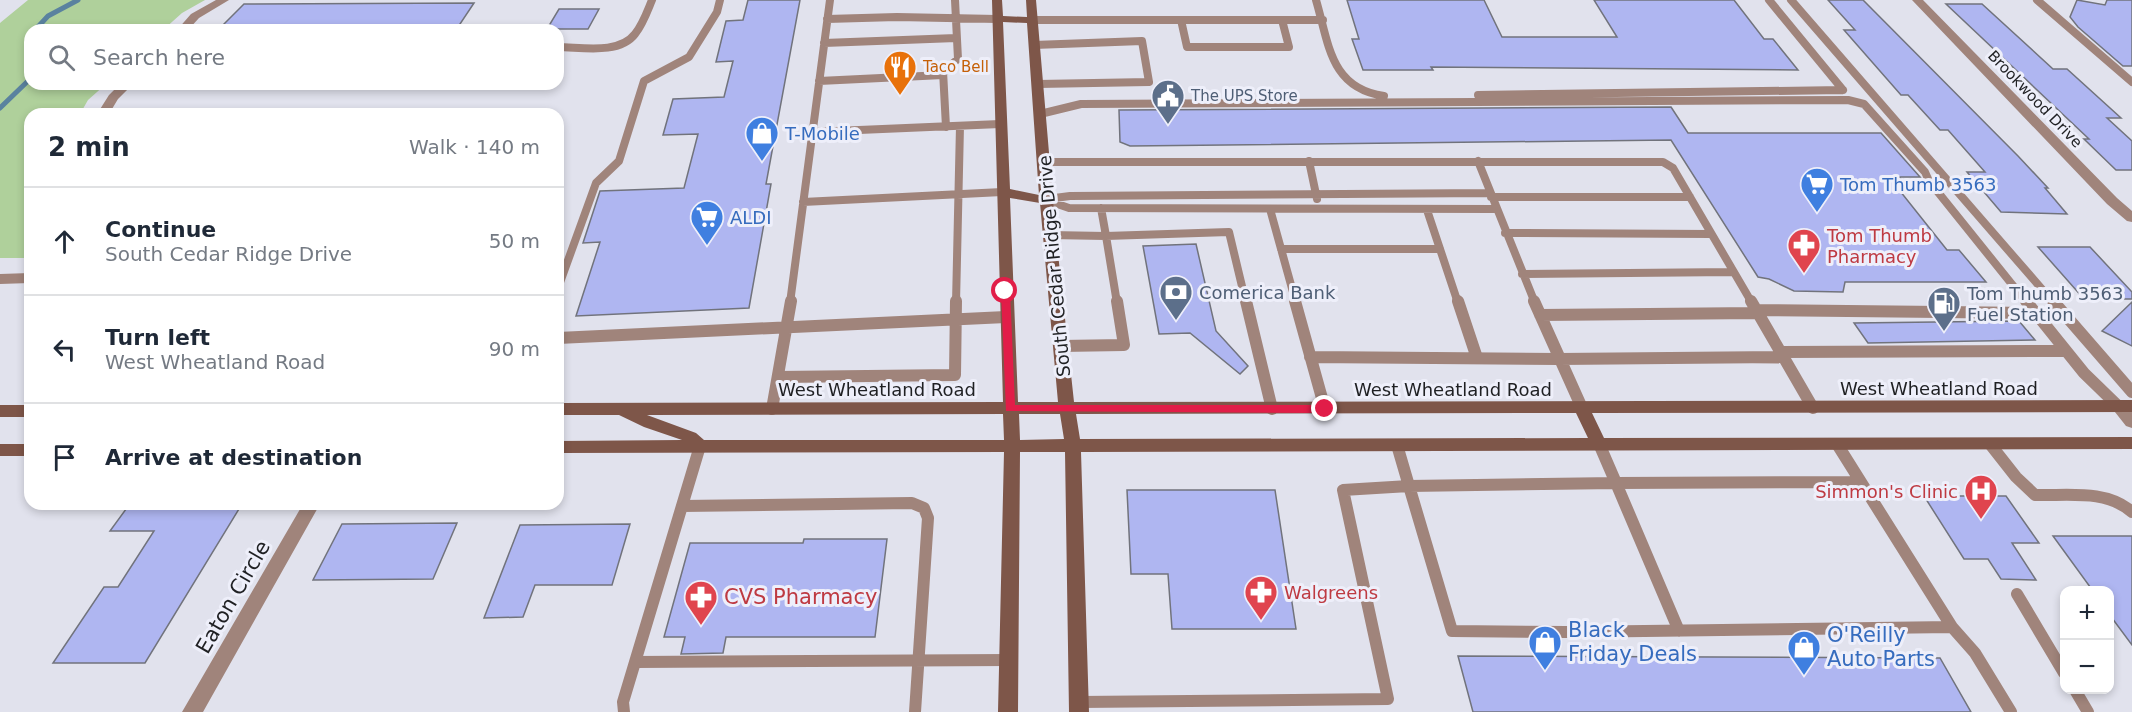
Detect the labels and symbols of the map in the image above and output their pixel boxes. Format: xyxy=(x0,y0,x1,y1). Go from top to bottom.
street label: Brookwood Drive xyxy=(1984,47,2086,151)
restaurant icon: Taco Bell xyxy=(882,49,918,96)
place label: Taco Bell xyxy=(922,58,989,76)
public building icon: The UPS Store xyxy=(1150,78,1186,125)
place label: The UPS Store xyxy=(1190,87,1298,105)
shop icon: T-Mobile xyxy=(744,115,780,162)
place label: T-Mobile xyxy=(784,123,860,144)
street label: South Cedar Ridge Drive xyxy=(1034,154,1074,378)
supermarket icon: Tom Thumb 3563 xyxy=(1799,166,1835,213)
place label: Tom Thumb 3563 xyxy=(1839,174,1997,195)
supermarket icon: ALDI xyxy=(689,199,725,246)
place label: ALDI xyxy=(730,207,772,228)
place label: Tom Thumb Pharmacy xyxy=(1826,225,1932,267)
pharmacy icon: Tom Thumb Pharmacy xyxy=(1786,227,1822,274)
bank icon: Comerica Bank xyxy=(1158,274,1194,321)
route start xyxy=(991,277,1017,303)
place label: Comerica Bank xyxy=(1199,282,1336,303)
place label: Tom Thumb 3563 Fuel Station xyxy=(1966,283,2124,325)
fuel station icon: Tom Thumb 3563 Fuel Station xyxy=(1926,285,1962,332)
street label: West Wheatland Road xyxy=(1840,378,2038,399)
street label: West Wheatland Road xyxy=(778,379,976,400)
street label: West Wheatland Road xyxy=(1354,379,1552,400)
route end xyxy=(1311,395,1337,421)
hospital icon: Simmon's Clinic xyxy=(1963,473,1999,520)
place label: Simmon's Clinic xyxy=(1815,481,1958,502)
street label: Eaton Circle xyxy=(191,536,275,658)
pharmacy icon: Walgreens xyxy=(1243,574,1279,621)
pharmacy icon: CVS Pharmacy xyxy=(683,579,719,626)
place label: Walgreens xyxy=(1284,582,1378,603)
place label: CVS Pharmacy xyxy=(724,585,877,609)
place label: Black Friday Deals xyxy=(1568,618,1697,666)
place label: O'Reilly Auto Parts xyxy=(1827,623,1935,671)
shop icon: Black Friday Deals xyxy=(1527,624,1563,671)
shop icon: O'Reilly Auto Parts xyxy=(1786,629,1822,676)

